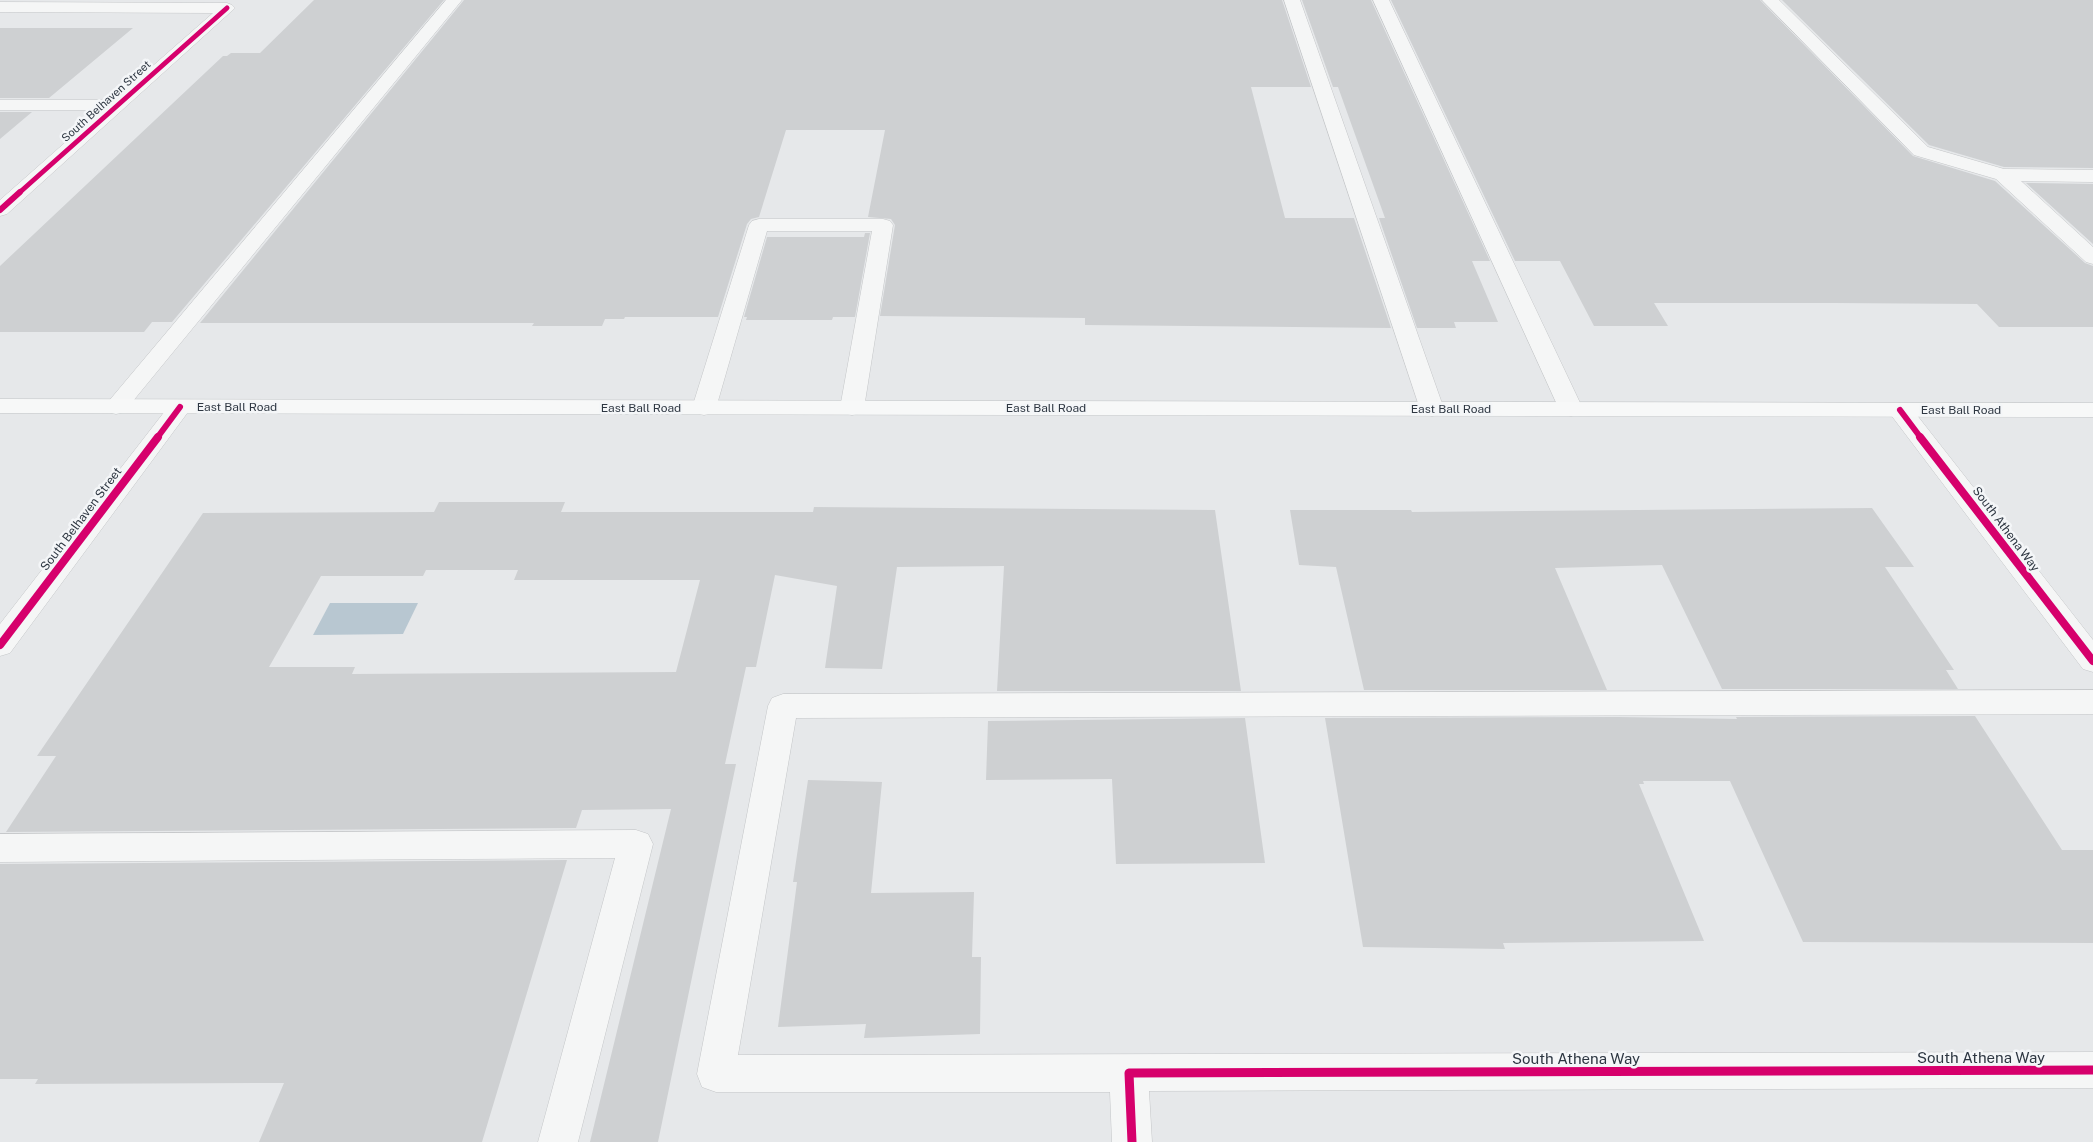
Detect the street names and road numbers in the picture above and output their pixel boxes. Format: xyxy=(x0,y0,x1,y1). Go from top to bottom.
street label: South Belhaven Street xyxy=(59,58,153,144)
street label: East Ball Road xyxy=(197,400,277,414)
street label: East Ball Road xyxy=(601,401,681,415)
street label: East Ball Road xyxy=(1006,401,1086,415)
street label: East Ball Road xyxy=(1411,402,1491,416)
street label: East Ball Road xyxy=(1921,403,2001,417)
street label: South Belhaven Street xyxy=(38,464,125,573)
street label: South Athena Way xyxy=(1970,484,2043,575)
street label: South Athena Way xyxy=(1917,1049,2045,1066)
street label: South Athena Way xyxy=(1512,1050,1640,1067)

